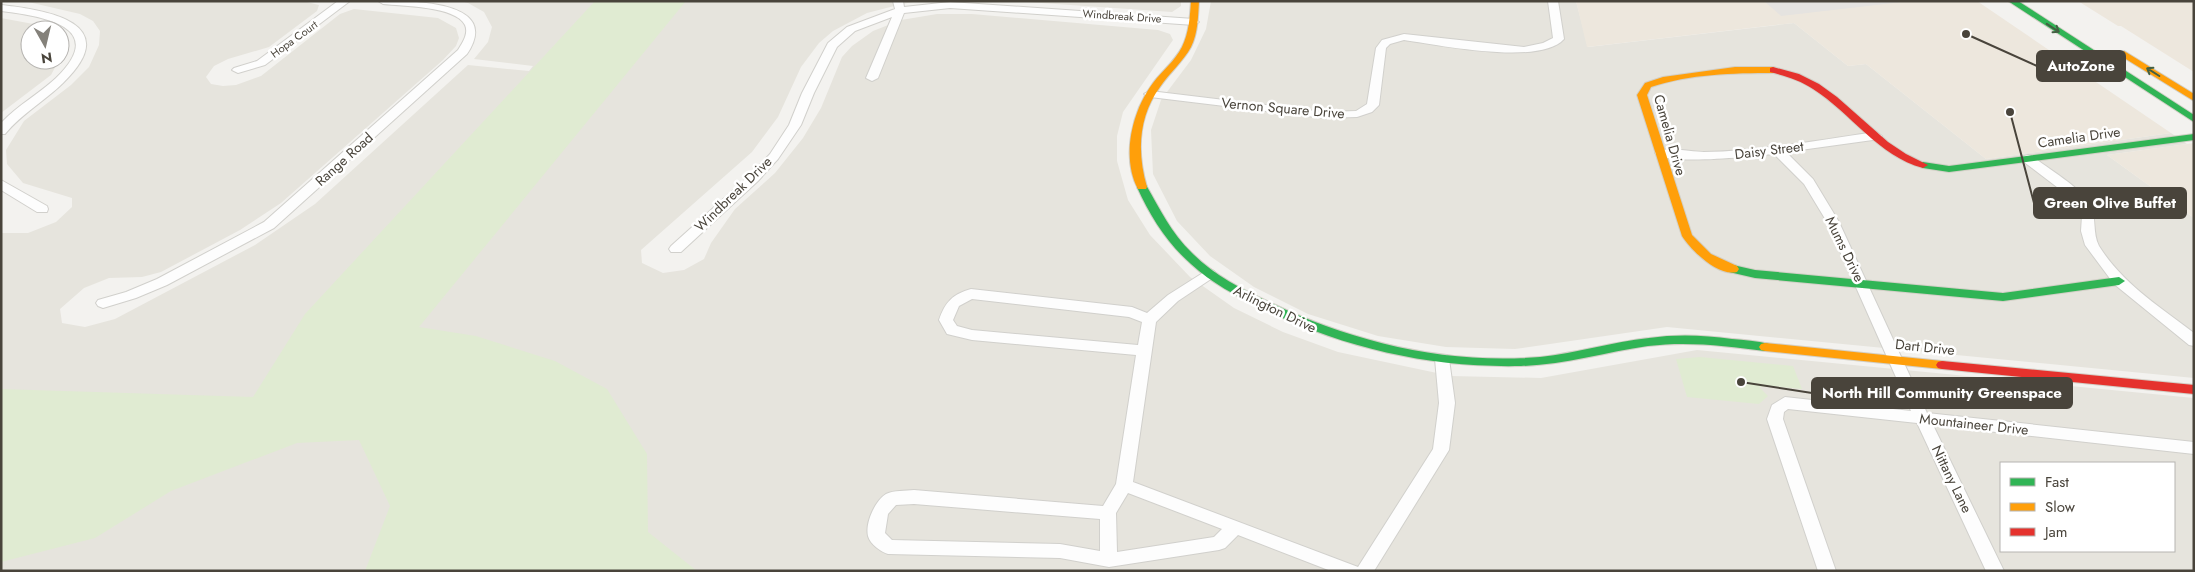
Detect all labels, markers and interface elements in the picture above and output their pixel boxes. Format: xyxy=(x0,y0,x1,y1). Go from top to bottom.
street label: Windbreak Drive xyxy=(1082,5,1162,27)
street label: Hopa Court xyxy=(267,16,321,61)
north arrow xyxy=(20,20,70,70)
one-way arrow xyxy=(2046,23,2060,33)
text: N xyxy=(40,47,54,69)
callout: AutoZone xyxy=(2037,51,2125,81)
text: AutoZone xyxy=(2046,55,2115,77)
one-way arrow xyxy=(2146,66,2160,76)
street label: Camelia Drive xyxy=(1649,92,1691,178)
street label: Vernon Square Drive xyxy=(1221,93,1345,123)
street label: Camelia Drive xyxy=(2036,121,2122,153)
street label: Range Road xyxy=(311,128,377,190)
street label: Daisy Street xyxy=(1733,136,1805,164)
street label: Windbreak Drive xyxy=(690,152,776,236)
callout: Green Olive Buffet xyxy=(2034,188,2186,218)
text: Green Olive Buffet xyxy=(2044,192,2176,214)
street label: Mums Drive xyxy=(1821,213,1869,285)
street label: Arlington Drive xyxy=(1230,280,1320,338)
street label: Dart Drive xyxy=(1894,334,1956,360)
callout: North Hill Community Greenspace xyxy=(1812,378,2072,408)
text: North Hill Community Greenspace xyxy=(1822,382,2062,404)
street label: Mountaineer Drive xyxy=(1919,408,2029,440)
street label: Nittany Lane xyxy=(1927,442,1977,516)
legend xyxy=(2000,462,2175,552)
text: Fast xyxy=(2045,471,2069,493)
text: Slow xyxy=(2045,496,2076,518)
text: Jam xyxy=(2043,521,2068,543)

